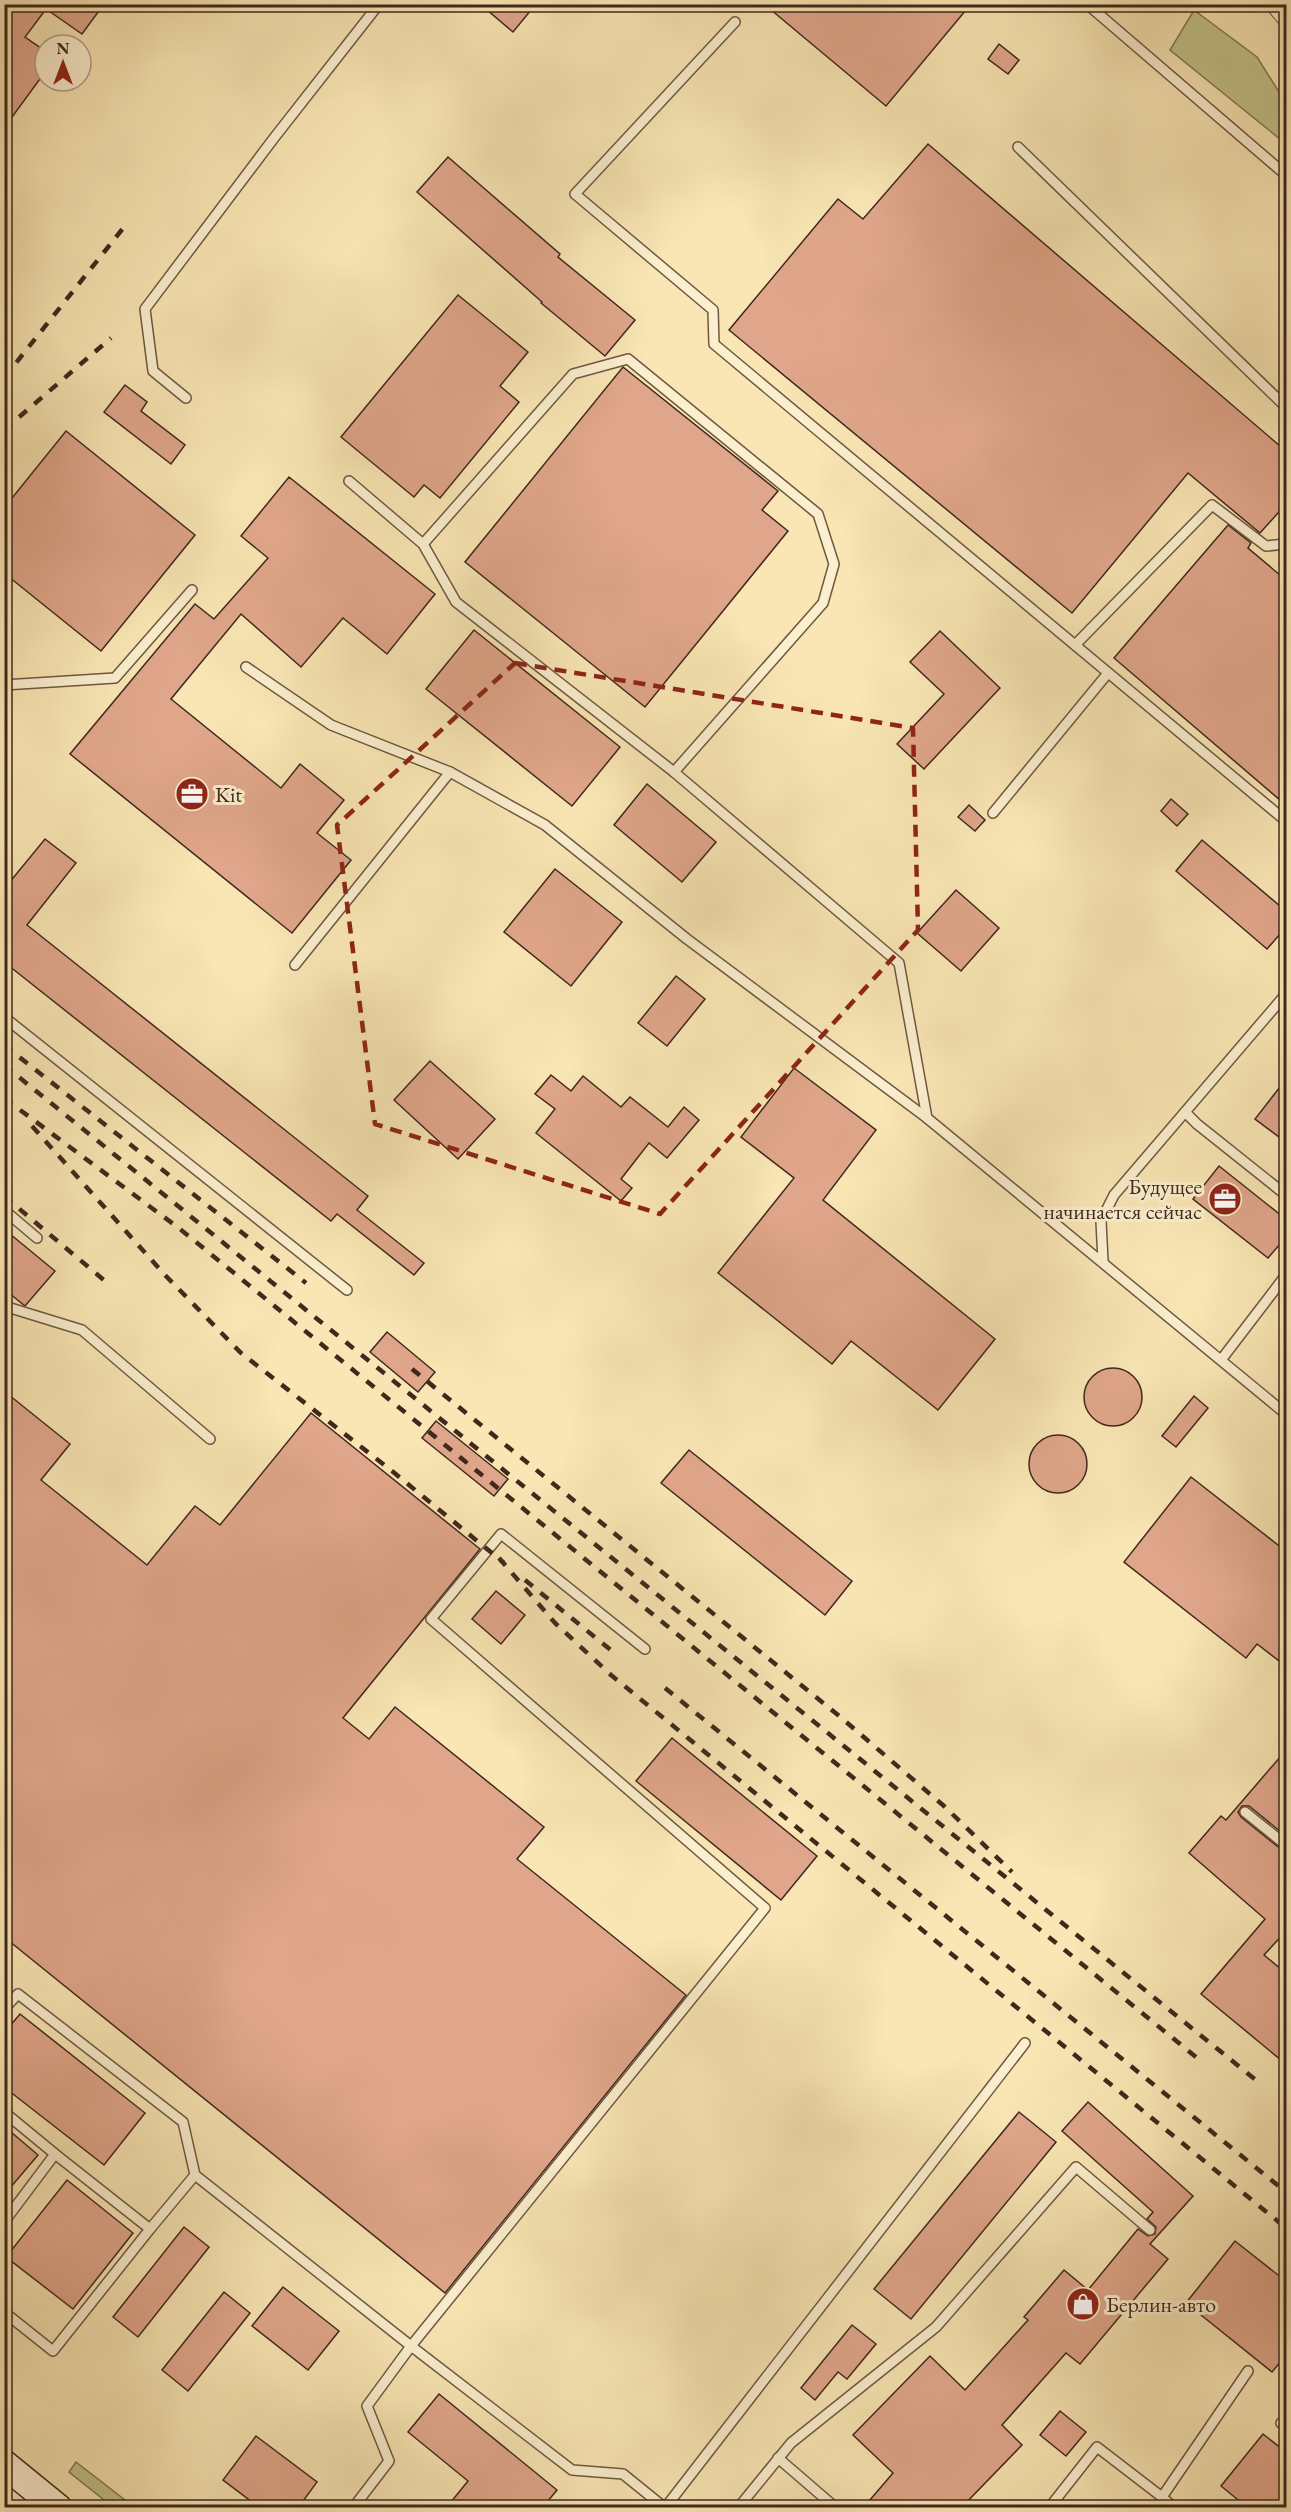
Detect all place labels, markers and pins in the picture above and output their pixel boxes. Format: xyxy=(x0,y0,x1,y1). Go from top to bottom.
office icon: Kit xyxy=(174,776,210,812)
place label: Kit xyxy=(215,780,242,809)
place label: Будущее начинается сейчас xyxy=(1044,1172,1202,1226)
office icon: Будущее начинается сейчас xyxy=(1207,1181,1243,1217)
shop icon: Берлин-авто xyxy=(1065,2286,1101,2322)
place label: Берлин-авто xyxy=(1106,2290,1216,2319)

